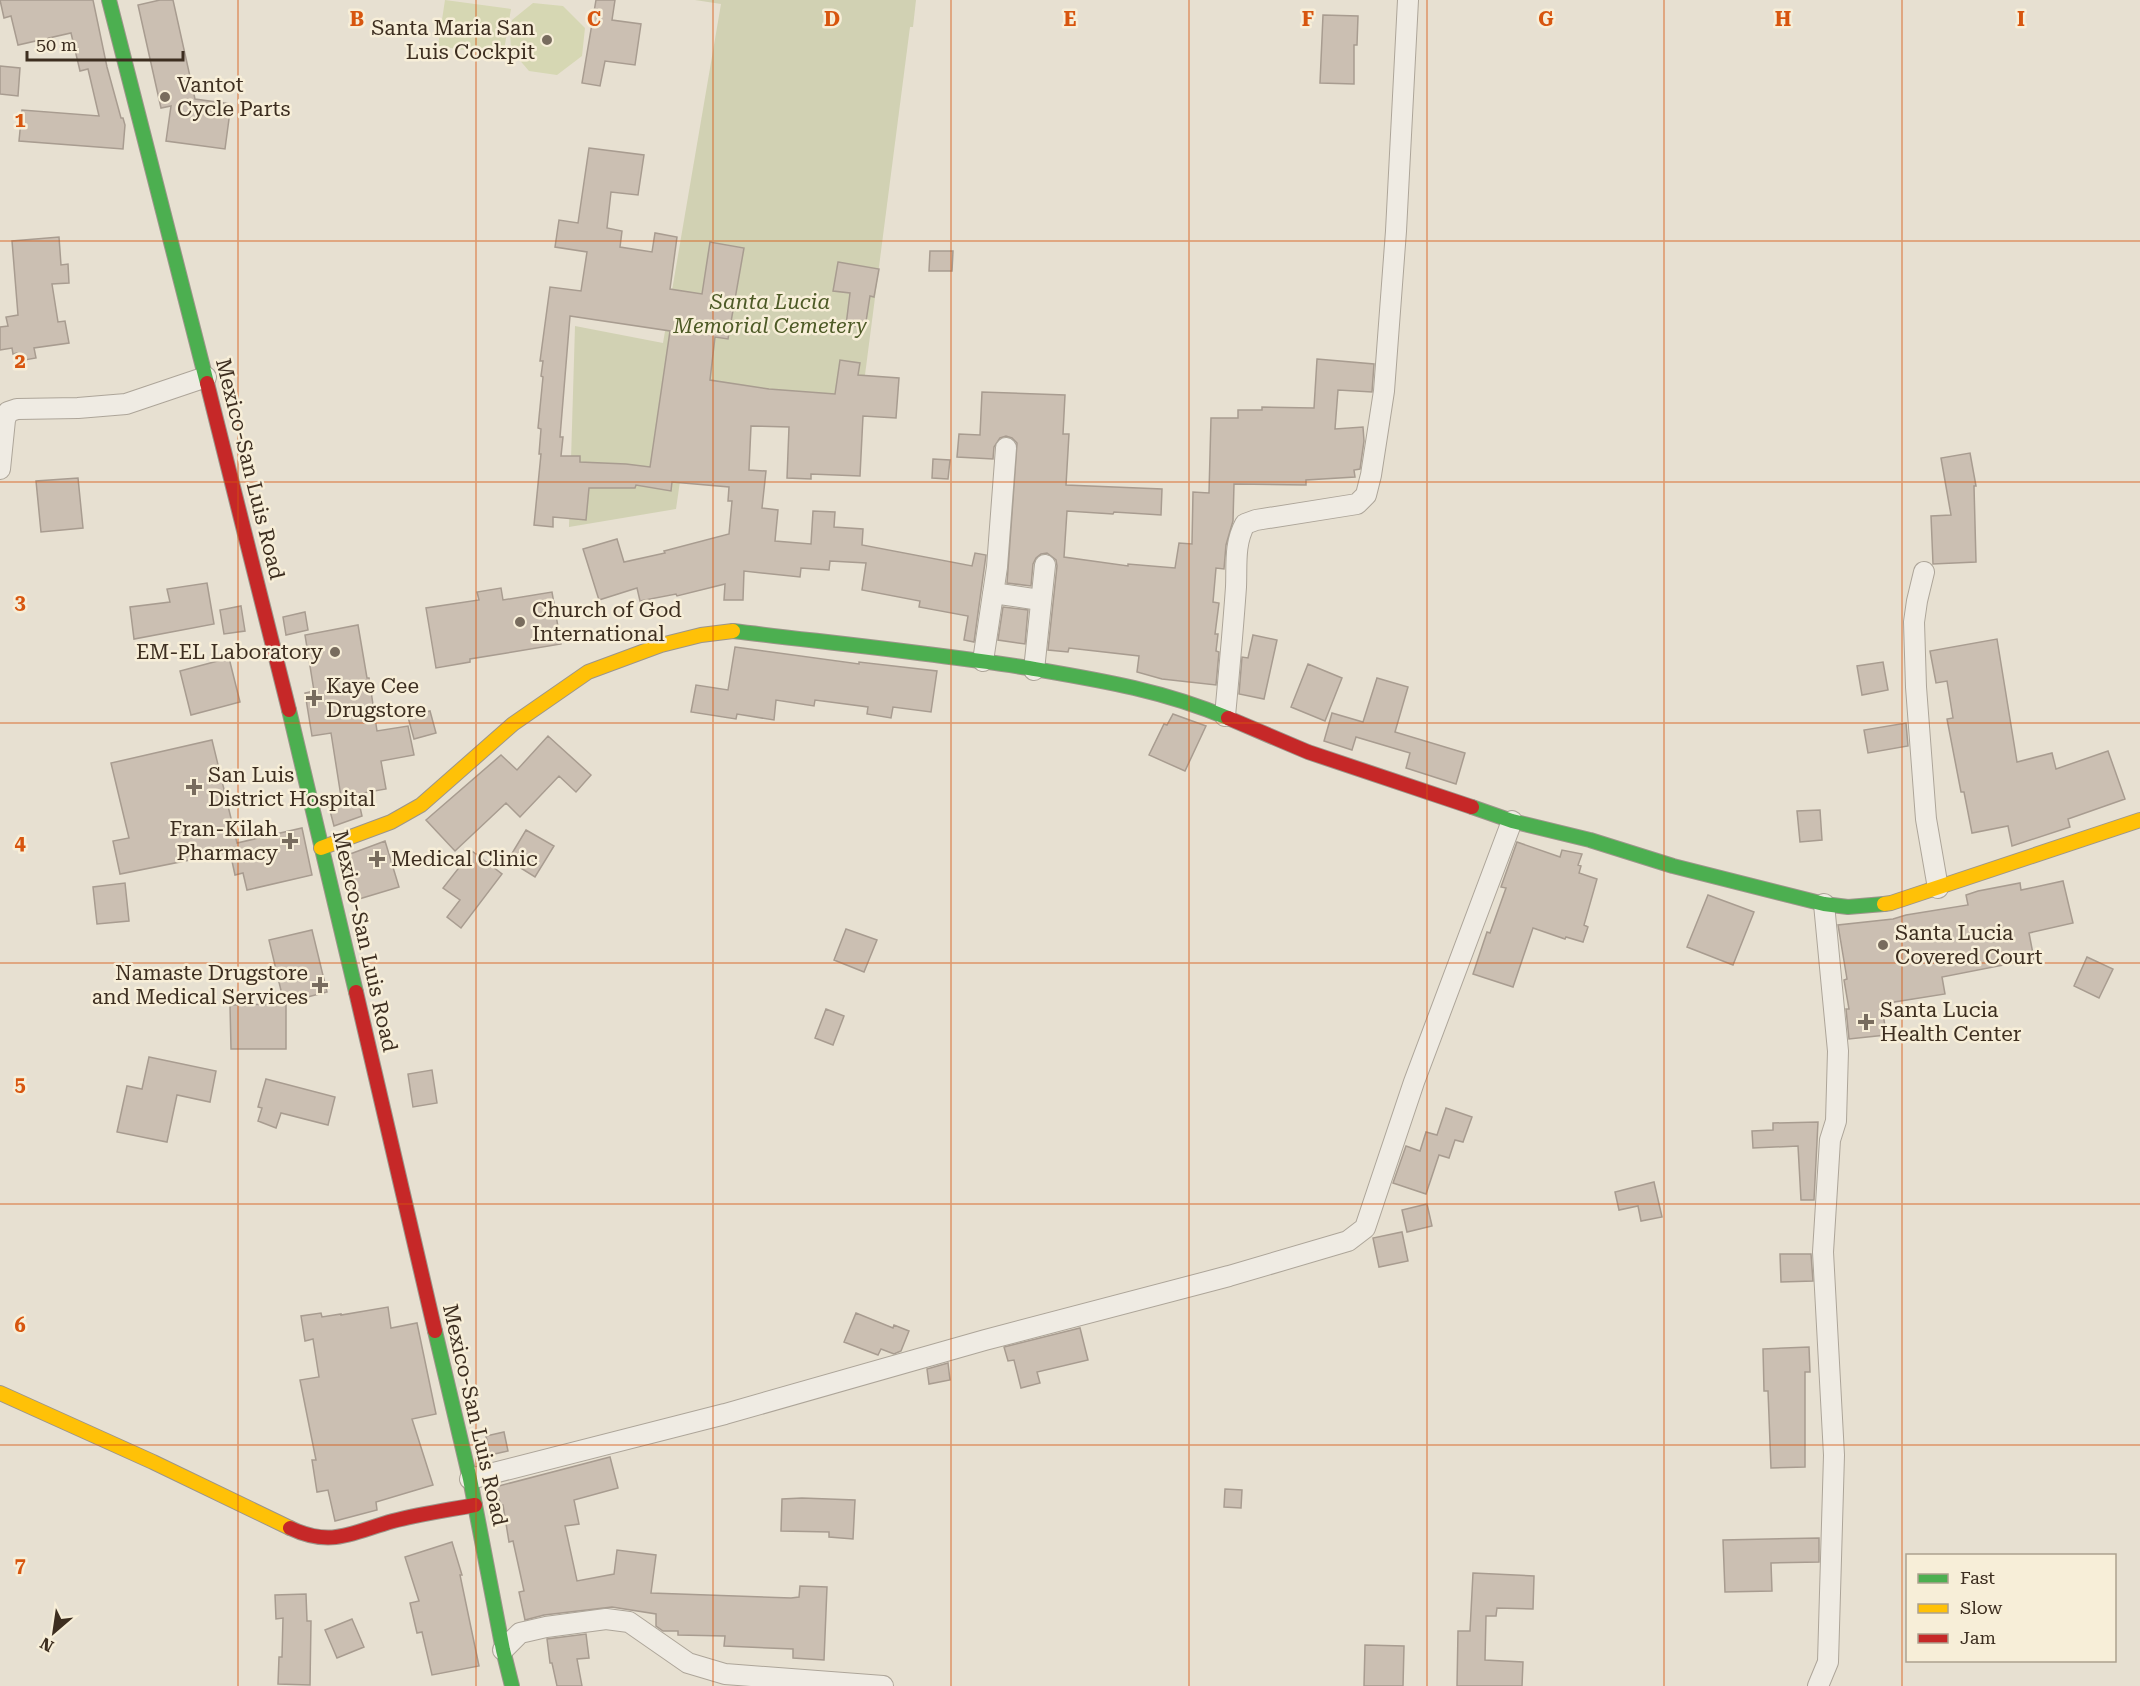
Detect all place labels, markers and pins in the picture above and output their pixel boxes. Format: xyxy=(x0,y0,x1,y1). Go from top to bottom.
place label: Santa Maria San Luis Cockpit xyxy=(371,16,535,64)
marker: Santa Maria San Luis Cockpit xyxy=(540,33,554,47)
place label: Vantot Cycle Parts xyxy=(177,73,290,121)
marker: Vantot Cycle Parts xyxy=(158,90,172,104)
place label: Church of God International xyxy=(532,598,682,646)
marker: Church of God International xyxy=(513,615,527,629)
place label: EM-EL Laboratory xyxy=(136,640,324,664)
marker: EM-EL Laboratory xyxy=(328,645,342,659)
place label: Kaye Cee Drugstore xyxy=(326,674,426,722)
marker: Kaye Cee Drugstore xyxy=(307,691,321,705)
place label: San Luis District Hospital xyxy=(208,763,376,811)
marker: San Luis District Hospital xyxy=(185,778,203,796)
place label: Fran-Kilah Pharmacy xyxy=(170,817,279,865)
marker: Fran-Kilah Pharmacy xyxy=(283,834,297,848)
place label: Medical Clinic xyxy=(391,847,538,871)
marker: Medical Clinic xyxy=(368,850,386,868)
place label: Santa Lucia Covered Court xyxy=(1895,921,2043,969)
marker: Santa Lucia Covered Court xyxy=(1876,938,1890,952)
place label: Namaste Drugstore and Medical Services xyxy=(92,961,308,1009)
marker: Namaste Drugstore and Medical Services xyxy=(313,978,327,992)
place label: Santa Lucia Health Center xyxy=(1880,998,2022,1046)
marker: Santa Lucia Health Center xyxy=(1857,1013,1875,1031)

